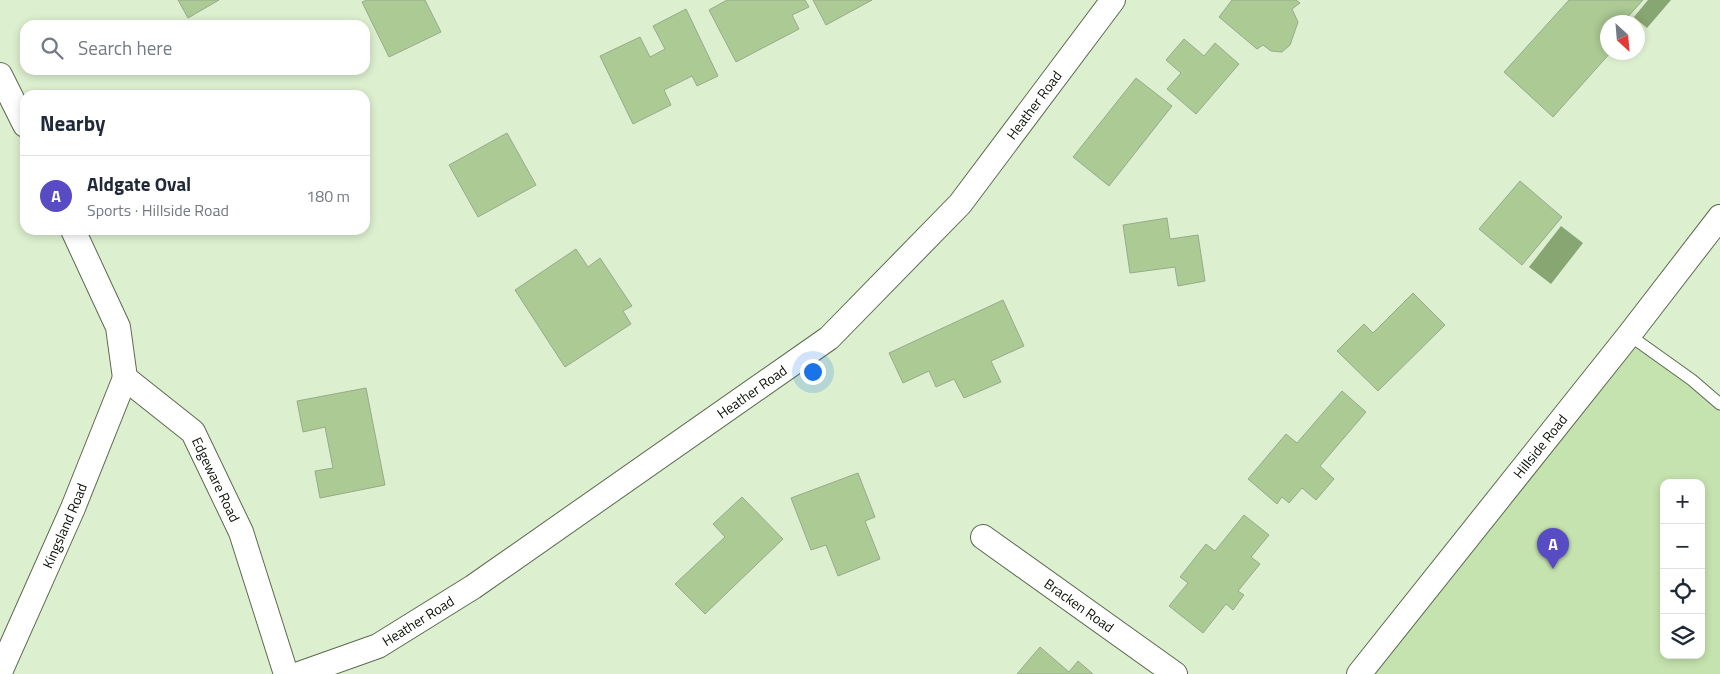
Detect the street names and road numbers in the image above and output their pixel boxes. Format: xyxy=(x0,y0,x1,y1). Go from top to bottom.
street label: Heather Road xyxy=(1001,66,1067,144)
street label: Heather Road xyxy=(712,360,791,423)
street label: Hillside Road xyxy=(1508,410,1572,483)
street label: Edgeware Road xyxy=(187,433,246,525)
street label: Kingsland Road xyxy=(37,480,92,571)
street label: Bracken Road xyxy=(1040,573,1118,637)
street label: Heather Road xyxy=(378,590,458,651)

